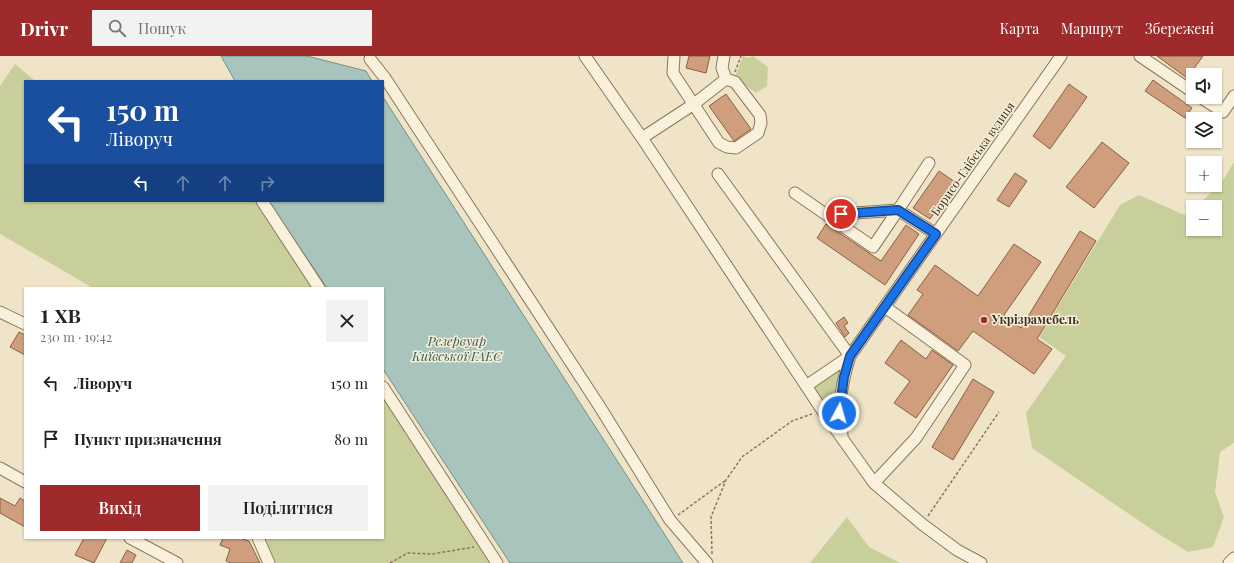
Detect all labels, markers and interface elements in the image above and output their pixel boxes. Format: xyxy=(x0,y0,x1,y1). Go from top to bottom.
search box xyxy=(92,10,372,46)
text: Drivr xyxy=(20,15,68,41)
icon: search xyxy=(106,17,128,39)
text: Пошук xyxy=(138,18,186,38)
text: Карта xyxy=(1000,19,1039,38)
text: Маршрут xyxy=(1061,19,1123,38)
text: Збережені xyxy=(1145,19,1214,38)
map controls xyxy=(1186,68,1222,236)
button: sound xyxy=(1186,68,1222,104)
text: 150 m xyxy=(106,91,179,128)
icon: left xyxy=(40,96,92,148)
street label: Борисо-Глібська вулиця xyxy=(927,98,1018,219)
button: layers xyxy=(1186,112,1222,148)
text: Ліворуч xyxy=(106,127,173,151)
button: + xyxy=(1186,156,1222,192)
icon: left xyxy=(130,172,152,194)
icon: ahead xyxy=(172,172,194,194)
icon: ahead xyxy=(214,172,236,194)
icon: right xyxy=(256,172,278,194)
pin xyxy=(824,197,858,231)
button: − xyxy=(1186,200,1222,236)
icon: arrive xyxy=(830,203,852,225)
text: 1 хв xyxy=(40,297,81,329)
button: close xyxy=(326,300,368,342)
place label: Укрізрамебель xyxy=(991,311,1079,327)
marker: Укрізрамебель xyxy=(979,315,989,325)
text: 230 m · 19:42 xyxy=(40,328,112,345)
water label: Резервуар Київської ГАЕС xyxy=(411,332,503,364)
icon: left xyxy=(40,372,62,394)
text: Ліворуч xyxy=(74,373,132,393)
text: 150 m xyxy=(330,373,368,393)
position arrow xyxy=(818,392,860,434)
icon: arrive xyxy=(40,428,62,450)
text: Пункт призначення xyxy=(74,429,222,449)
text: 80 m xyxy=(334,429,368,449)
button: Вихід xyxy=(40,485,200,531)
button: Поділитися xyxy=(208,485,368,531)

